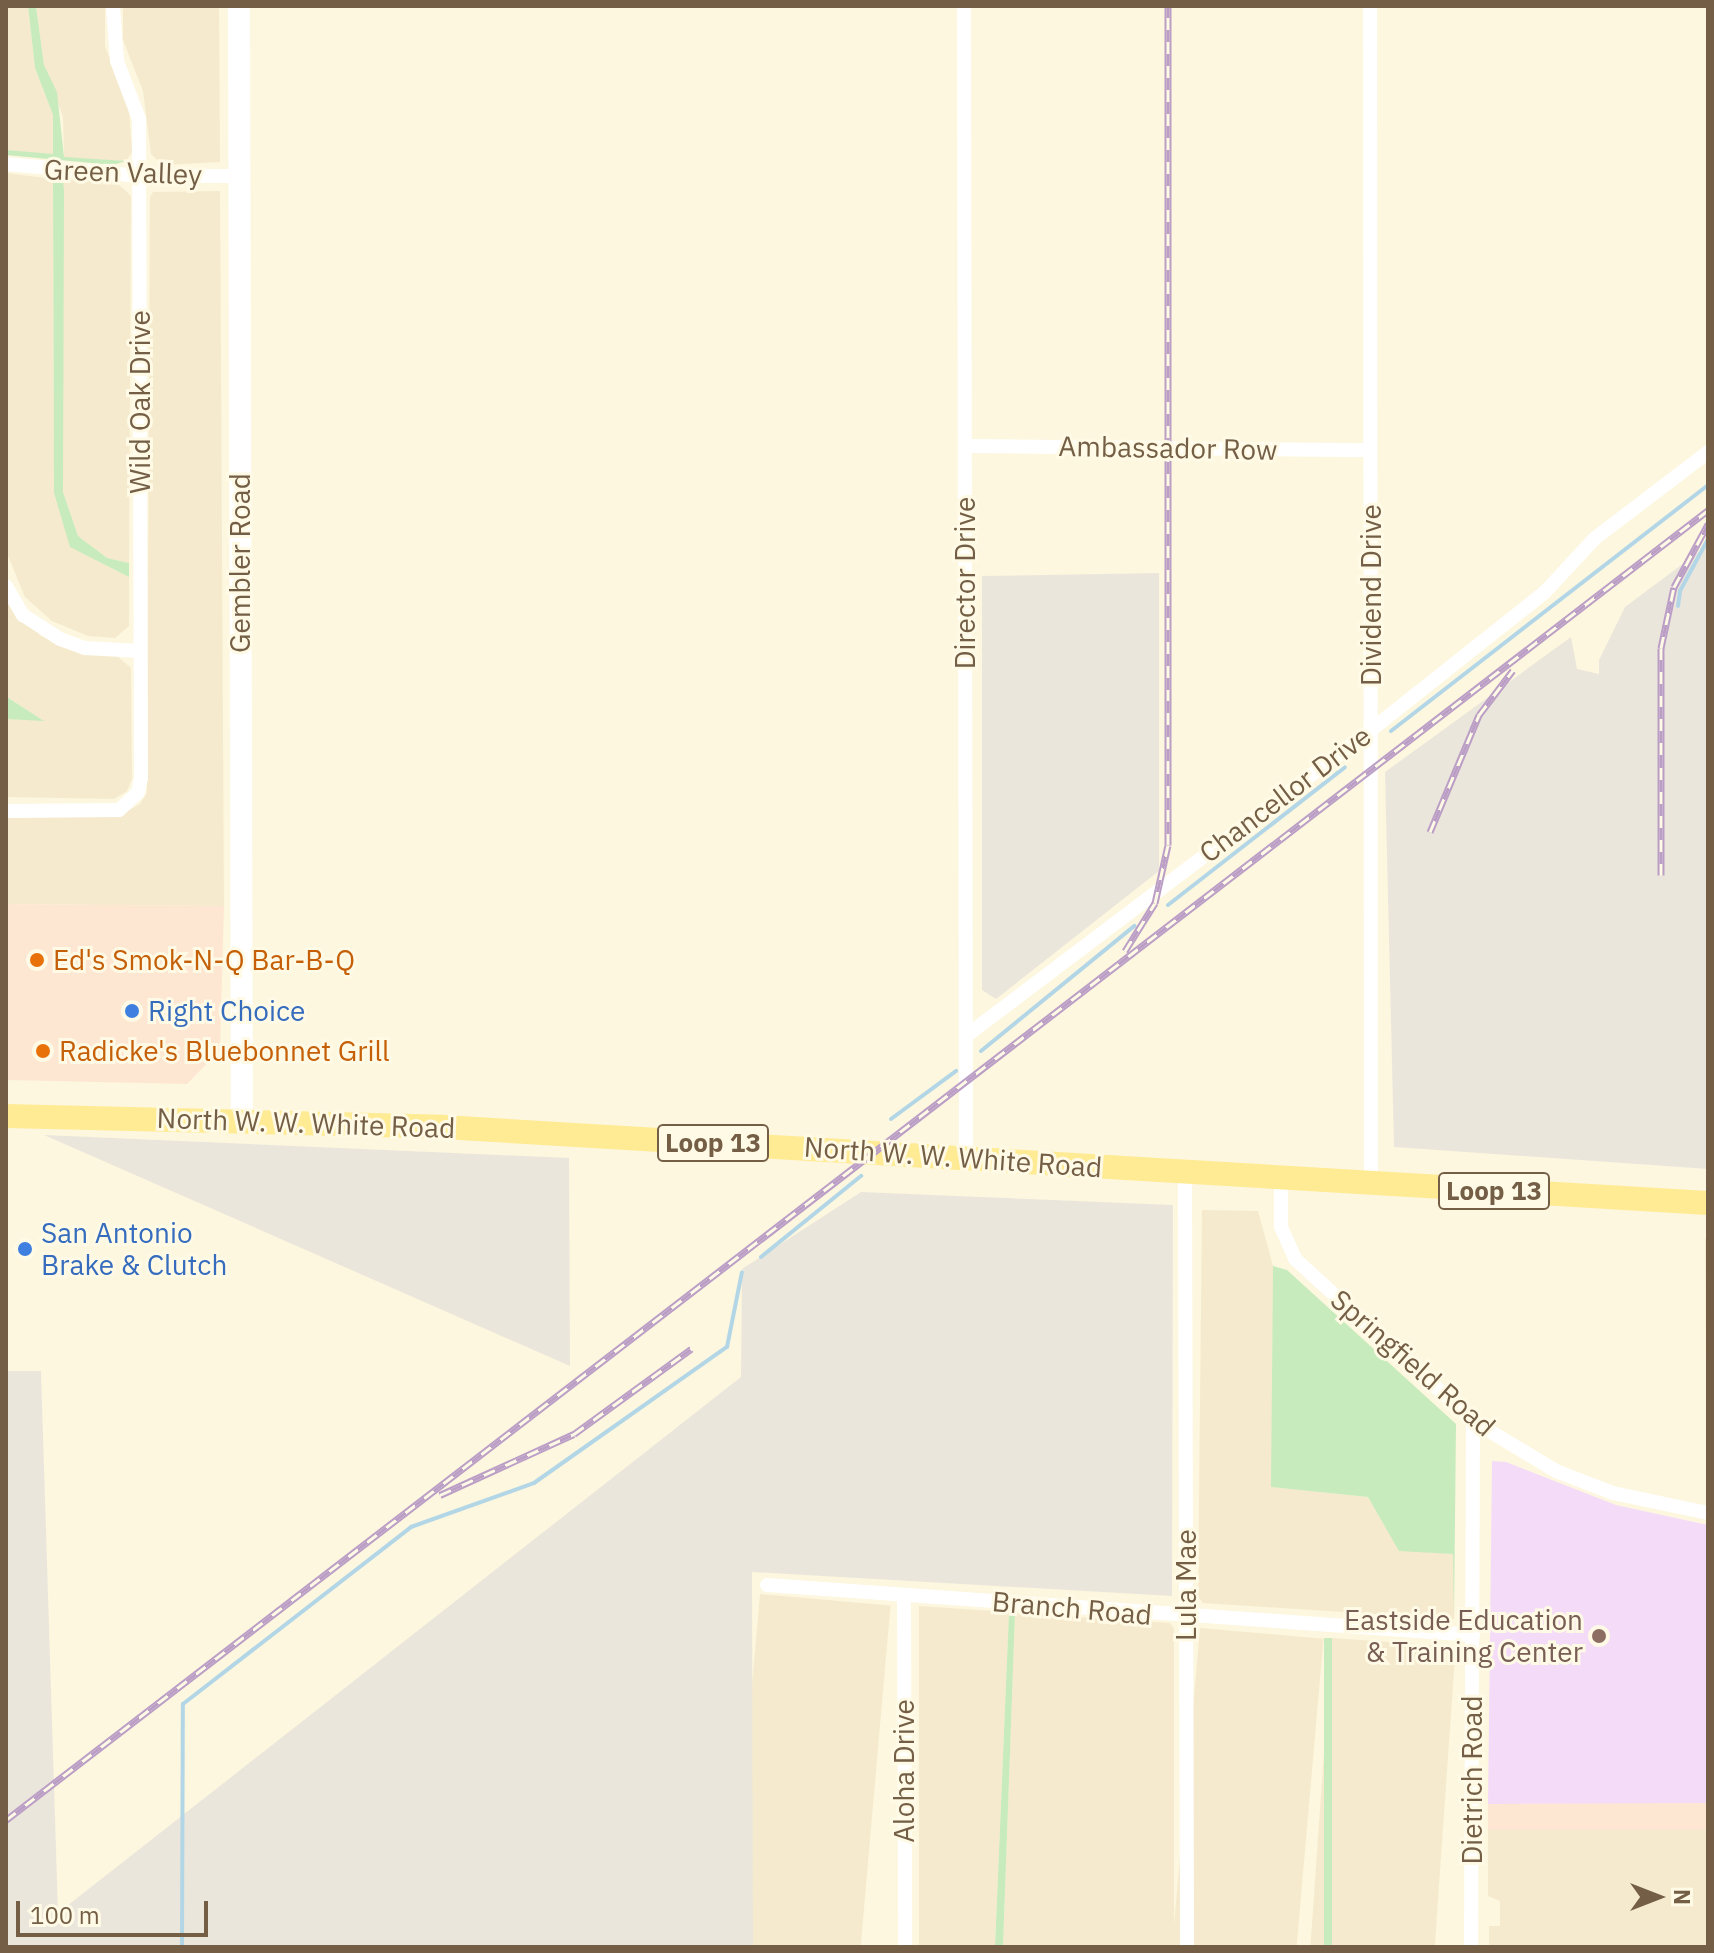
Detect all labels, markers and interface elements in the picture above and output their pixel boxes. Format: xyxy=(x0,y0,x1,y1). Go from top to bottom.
street label: Green Valley xyxy=(43,152,203,192)
street label: Wild Oak Drive xyxy=(123,310,157,494)
street label: Ambassador Row xyxy=(1058,429,1278,467)
street label: Gembler Road xyxy=(223,473,257,653)
street label: Director Drive xyxy=(948,497,982,669)
street label: Dividend Drive xyxy=(1354,504,1388,686)
street label: Chancellor Drive xyxy=(1193,719,1377,869)
place label: Ed's Smok-N-Q Bar-B-Q xyxy=(53,943,355,977)
marker: Ed's Smok-N-Q Bar-B-Q xyxy=(28,951,46,969)
place label: Right Choice xyxy=(148,994,305,1028)
marker: Right Choice xyxy=(123,1002,141,1020)
place label: Radicke's Bluebonnet Grill xyxy=(59,1034,390,1068)
marker: Radicke's Bluebonnet Grill xyxy=(34,1042,52,1060)
street label: North W. W. White Road xyxy=(156,1101,456,1145)
road number: Loop 13 xyxy=(657,1121,769,1165)
street label: North W. W. White Road xyxy=(803,1130,1103,1184)
road number: Loop 13 xyxy=(1438,1169,1550,1213)
place label: San Antonio Brake & Clutch xyxy=(41,1216,227,1282)
marker: San Antonio Brake & Clutch xyxy=(16,1240,34,1258)
street label: Springfield Road xyxy=(1324,1283,1502,1443)
street label: Lula Mae xyxy=(1169,1529,1203,1641)
street label: Branch Road xyxy=(991,1584,1153,1632)
place label: Eastside Education & Training Center xyxy=(1344,1603,1583,1669)
marker: Eastside Education & Training Center xyxy=(1590,1627,1608,1645)
street label: Dietrich Road xyxy=(1455,1695,1489,1865)
street label: Aloha Drive xyxy=(887,1699,921,1843)
north arrow xyxy=(1618,1857,1698,1937)
scale bar xyxy=(20,1885,212,1935)
text: N xyxy=(1668,1889,1697,1905)
text: 100 m xyxy=(30,1899,100,1931)

